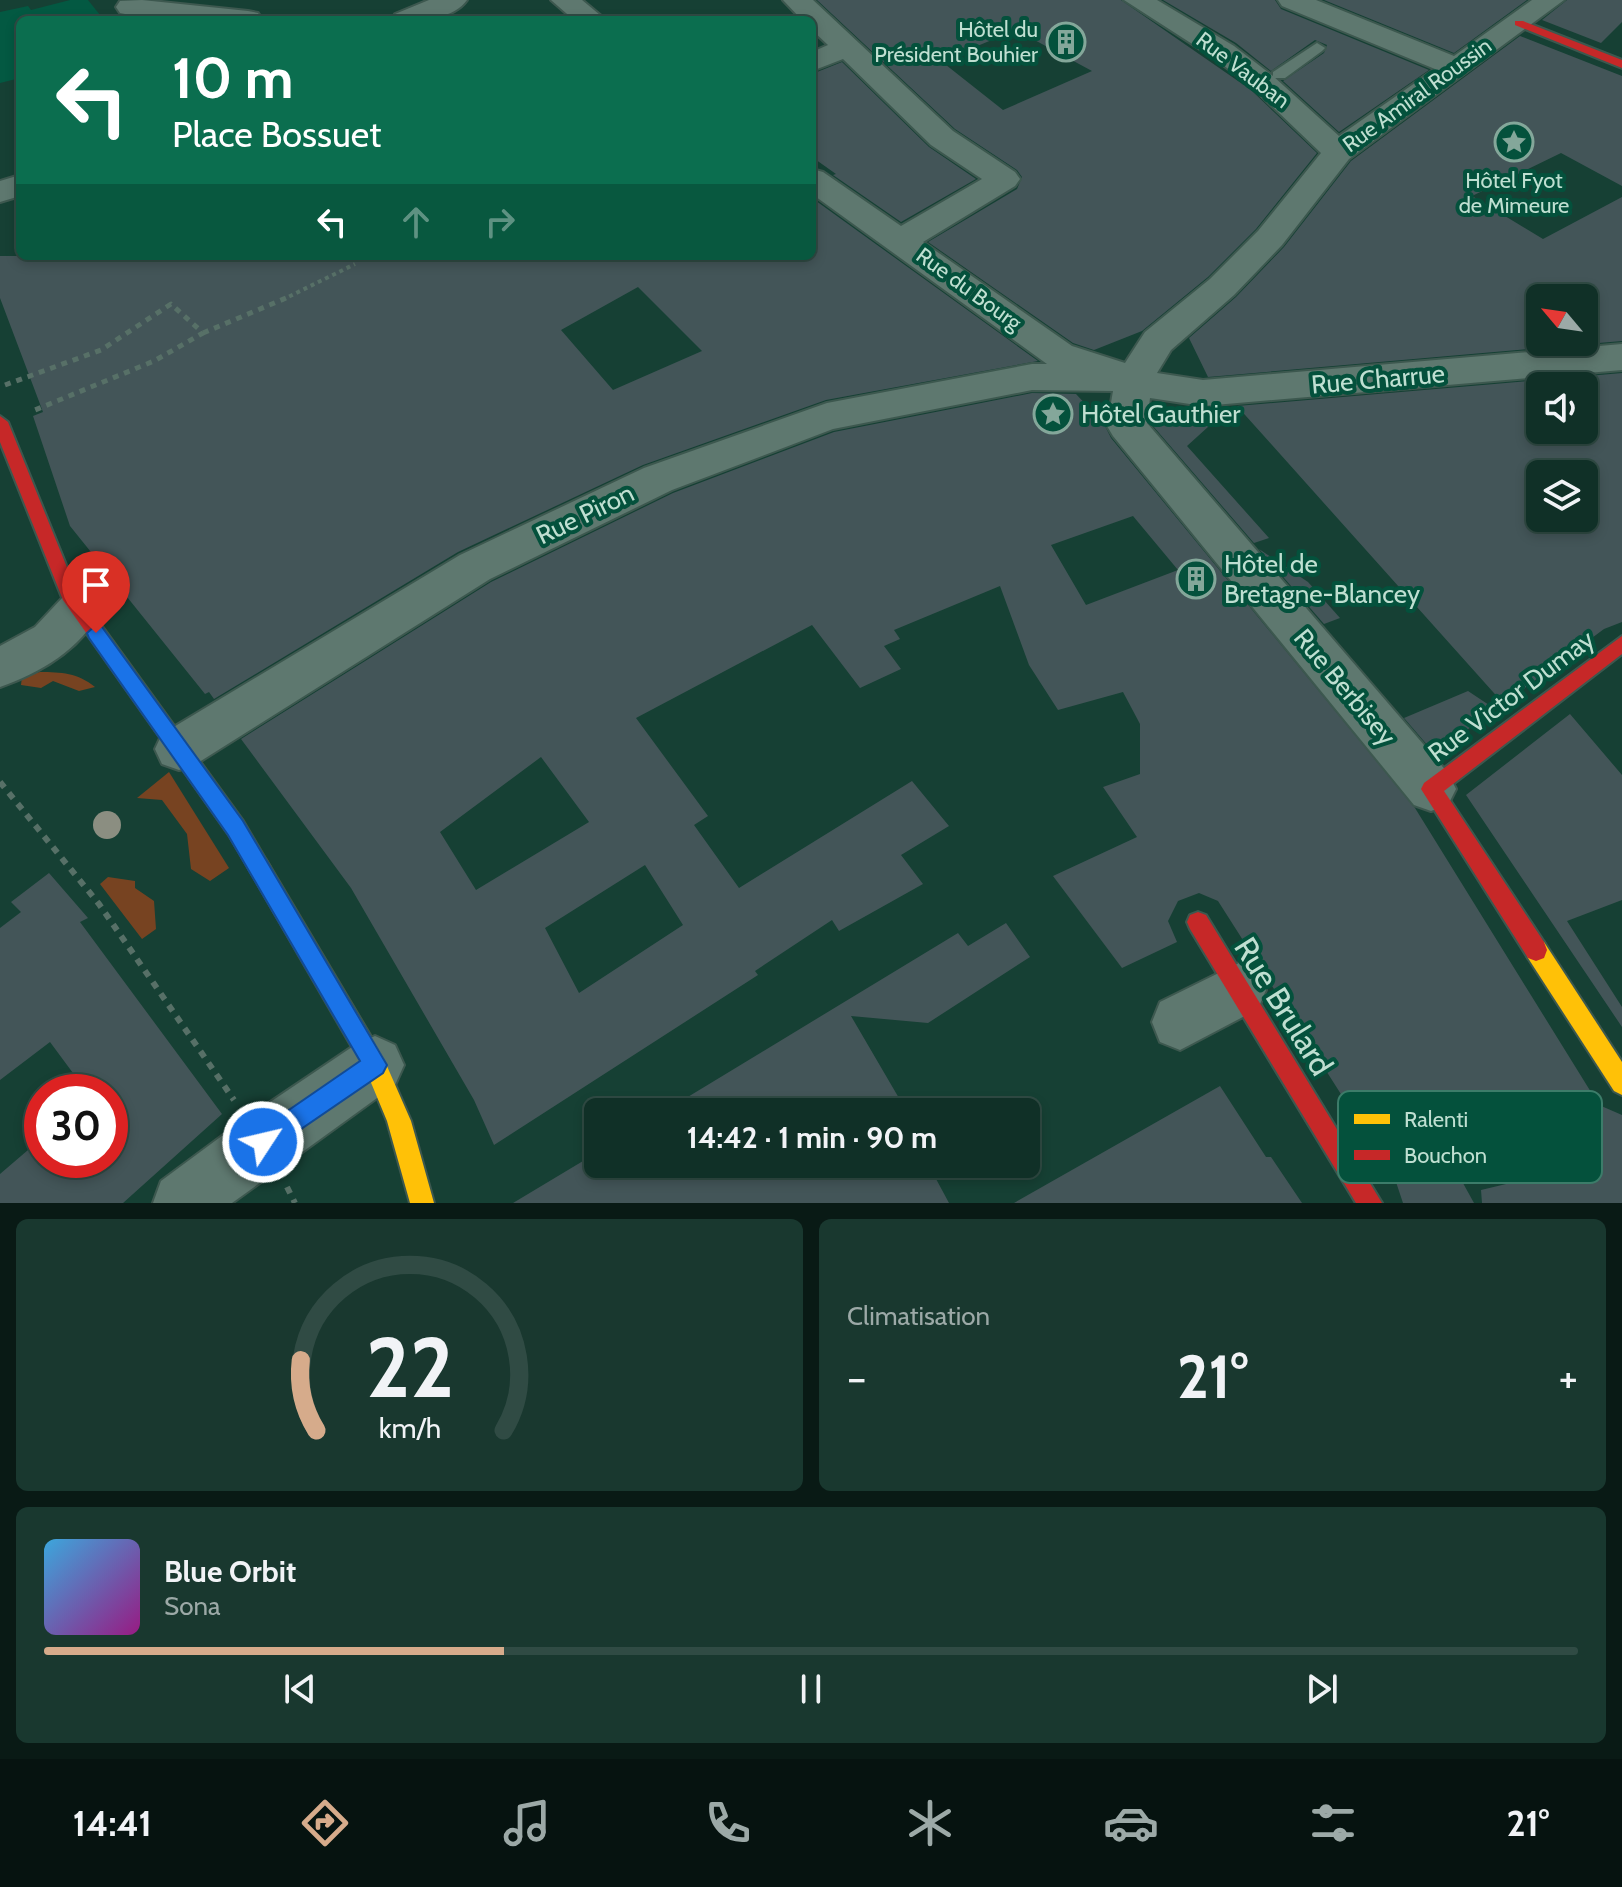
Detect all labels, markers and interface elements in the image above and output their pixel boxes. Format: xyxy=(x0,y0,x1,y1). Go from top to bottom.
place label: Hôtel du Président Bouhier xyxy=(874,16,1038,68)
building icon: Hôtel du Président Bouhier xyxy=(1045,21,1087,63)
street label: Rue Vauban xyxy=(1191,26,1295,114)
street label: Rue Amiral Roussin xyxy=(1337,32,1497,158)
text: 10 m xyxy=(172,44,293,112)
icon: left xyxy=(40,48,144,152)
text: Place Bossuet xyxy=(172,112,381,156)
place icon: Hôtel Fyot de Mimeure xyxy=(1493,121,1535,163)
place label: Hôtel Fyot de Mimeure xyxy=(1459,167,1569,219)
icon: left xyxy=(310,200,354,244)
icon: ahead xyxy=(394,200,438,244)
icon: right xyxy=(478,200,522,244)
street label: Rue du Bourg xyxy=(911,242,1028,337)
north arrow xyxy=(1526,284,1598,356)
map controls xyxy=(1526,284,1598,532)
street label: Rue Charrue xyxy=(1310,357,1446,401)
button: sound xyxy=(1526,372,1598,444)
place icon: Hôtel Gauthier xyxy=(1032,393,1074,435)
place label: Hôtel Gauthier xyxy=(1081,398,1241,430)
button: layers xyxy=(1526,460,1598,532)
street label: Rue Piron xyxy=(531,477,639,551)
place label: Hôtel de Bretagne-Blancey xyxy=(1224,548,1420,610)
pin xyxy=(62,551,130,633)
building icon: Hôtel de Bretagne-Blancey xyxy=(1175,558,1217,600)
icon: arrive xyxy=(74,563,118,607)
street label: Rue Berbisey xyxy=(1287,622,1403,752)
street label: Rue Victor Dumay xyxy=(1422,623,1600,769)
street label: Rue Brulard xyxy=(1226,930,1342,1082)
speed limit sign: 30 xyxy=(24,1074,128,1178)
legend xyxy=(1338,1091,1602,1183)
position arrow xyxy=(221,1100,305,1184)
text: Ralenti xyxy=(1404,1106,1468,1133)
text: 14:42 · 1 min · 90 m xyxy=(687,1119,937,1156)
text: Bouchon xyxy=(1404,1142,1487,1169)
text: Climatisation xyxy=(847,1300,990,1332)
text: 22 xyxy=(365,1317,454,1418)
text: 21° xyxy=(1177,1340,1248,1413)
text: − xyxy=(847,1351,866,1404)
text: + xyxy=(1559,1351,1578,1404)
text: km/h xyxy=(378,1410,441,1445)
text: Blue Orbit xyxy=(164,1553,296,1590)
text: Sona xyxy=(164,1590,221,1622)
icon: previous xyxy=(278,1667,322,1711)
icon: pause xyxy=(789,1667,833,1711)
icon: next xyxy=(1300,1667,1344,1711)
icon: directions xyxy=(297,1795,353,1851)
icon: music xyxy=(499,1795,555,1851)
icon: phone xyxy=(700,1795,756,1851)
icon: climate xyxy=(902,1795,958,1851)
icon: car xyxy=(1103,1795,1159,1851)
icon: filters xyxy=(1305,1795,1361,1851)
text: 14:41 xyxy=(73,1801,152,1845)
text: 21° xyxy=(1506,1801,1549,1845)

